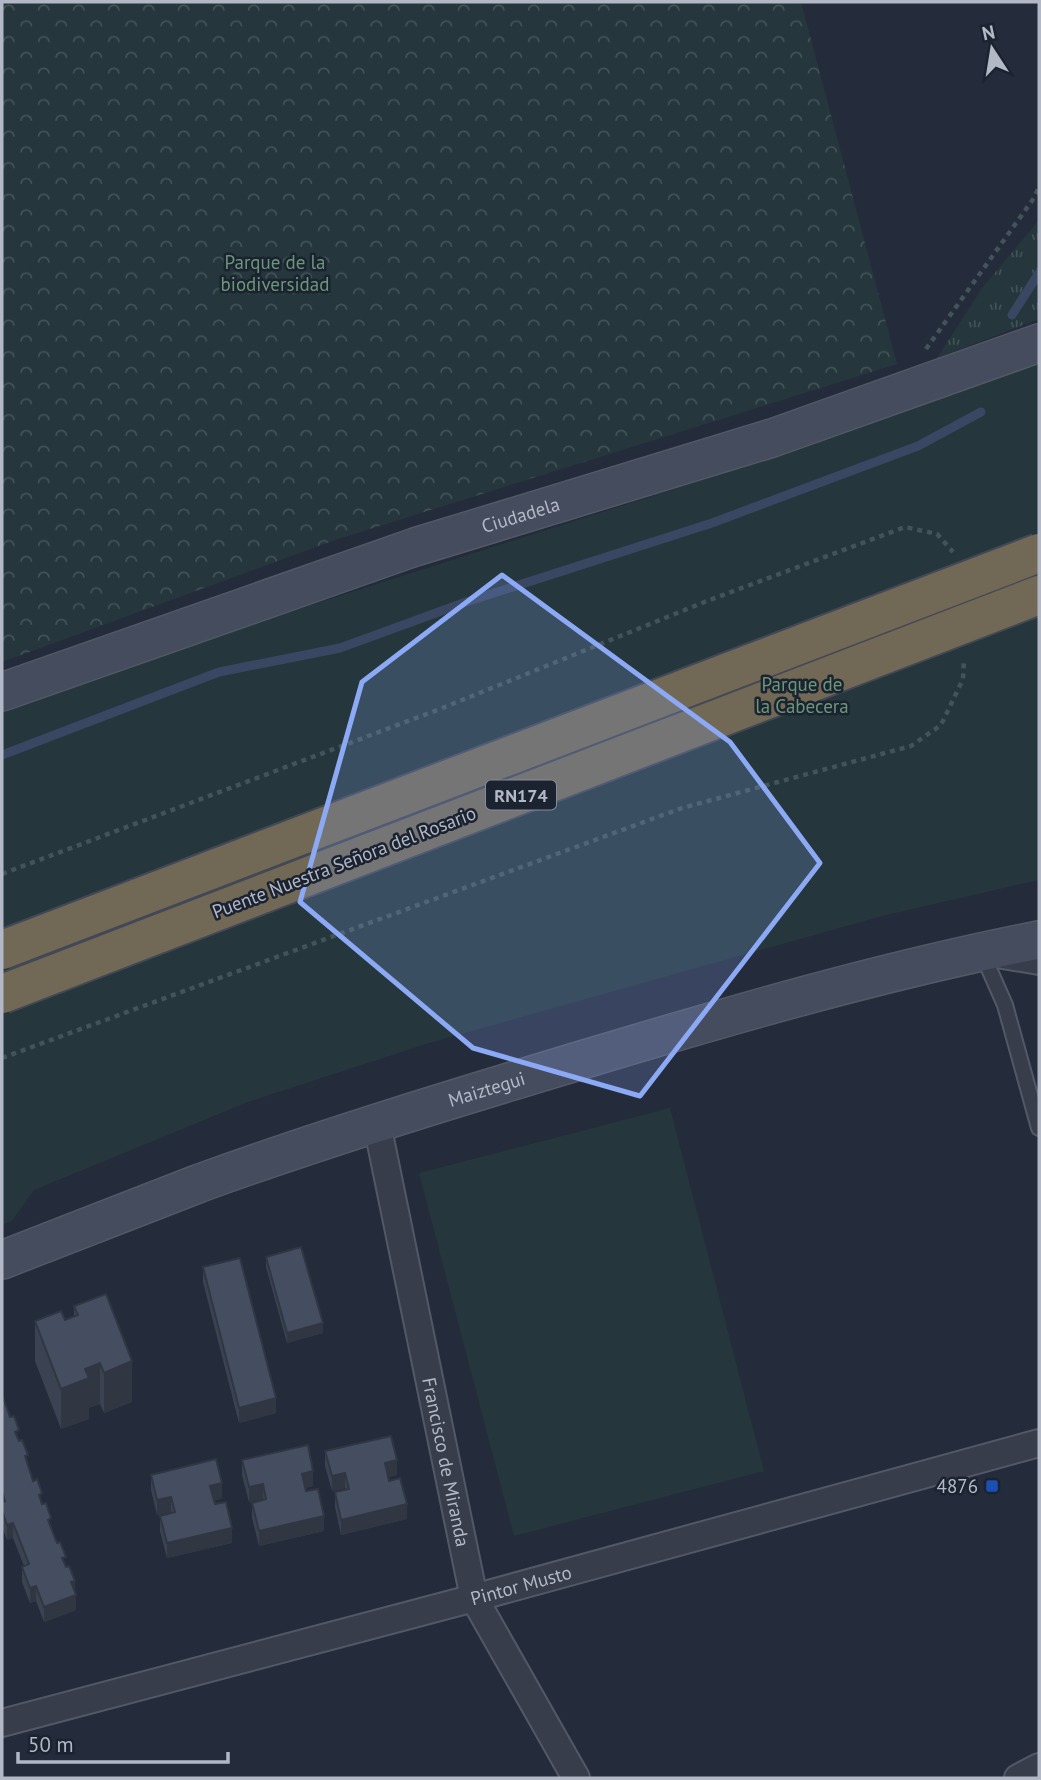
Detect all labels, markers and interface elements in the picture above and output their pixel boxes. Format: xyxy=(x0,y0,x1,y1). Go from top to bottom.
north arrow xyxy=(957,14,1027,84)
text: N xyxy=(980,19,997,45)
park label: Parque de la biodiversidad xyxy=(221,250,329,296)
street label: Ciudadela xyxy=(478,492,563,538)
park label: Parque de la Cabecera xyxy=(755,672,849,718)
road number: RN174 xyxy=(486,780,556,810)
street label: Puente Nuestra Señora del Rosario xyxy=(209,800,479,924)
street label: Maiztegui xyxy=(445,1066,528,1112)
street label: Francisco de Miranda xyxy=(417,1375,475,1549)
place label: 4876 xyxy=(937,1474,978,1498)
marker: 4876 xyxy=(984,1478,1000,1494)
street label: Pintor Musto xyxy=(468,1560,574,1610)
scale bar xyxy=(18,1720,228,1764)
text: 50 m xyxy=(28,1731,74,1758)

